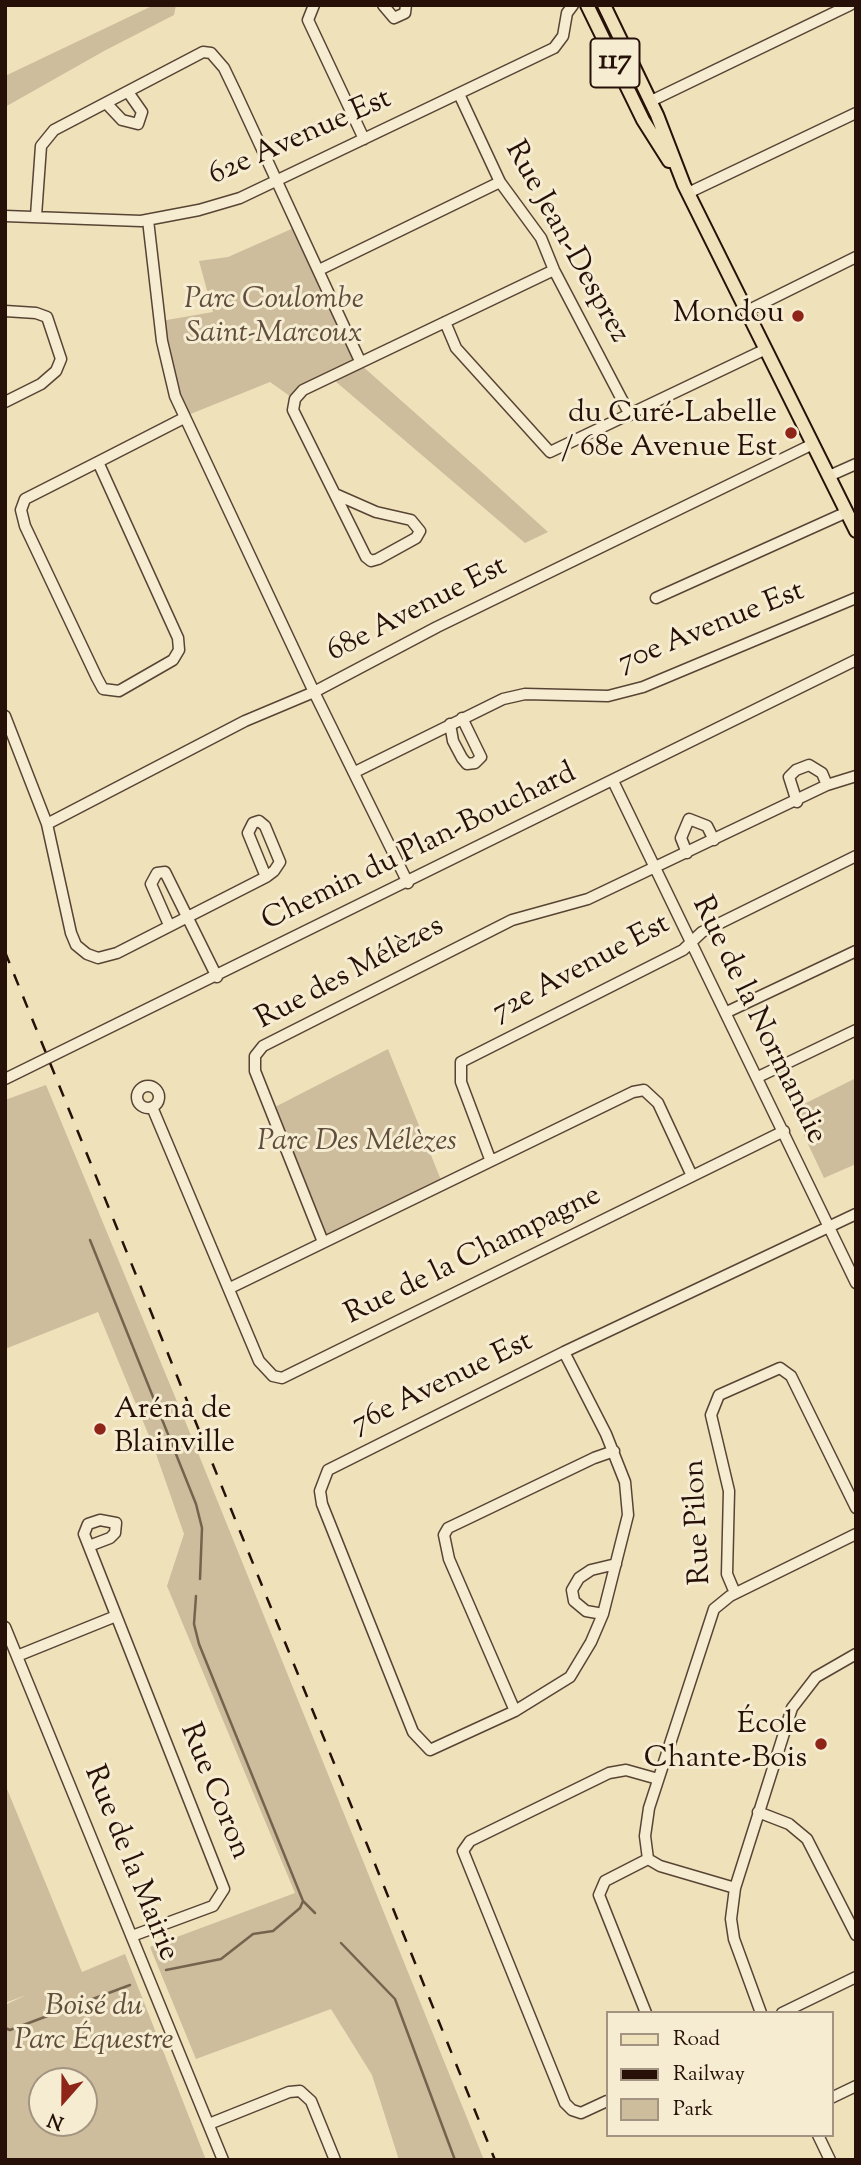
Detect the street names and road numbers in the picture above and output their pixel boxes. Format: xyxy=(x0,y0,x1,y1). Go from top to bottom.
road number: 117 xyxy=(590,38,640,88)
street label: 62e Avenue Est xyxy=(204,83,398,195)
street label: Rue Jean-Desprez xyxy=(495,136,635,350)
street label: 68e Avenue Est xyxy=(322,550,514,672)
street label: 70e Avenue Est xyxy=(614,575,810,683)
street label: Chemin du Plan-Bouchard xyxy=(257,757,583,941)
street label: Rue de la Normandie xyxy=(682,892,832,1150)
street label: 72e Avenue Est xyxy=(487,908,677,1032)
street label: Rue des Mélèzes xyxy=(251,910,451,1040)
street label: Rue de la Champagne xyxy=(340,1179,608,1335)
street label: 76e Avenue Est xyxy=(347,1326,539,1444)
street label: Rue Pilon xyxy=(679,1458,721,1586)
street label: Rue Coron xyxy=(169,1719,257,1865)
street label: Rue de la Mairie xyxy=(73,1761,185,1967)

